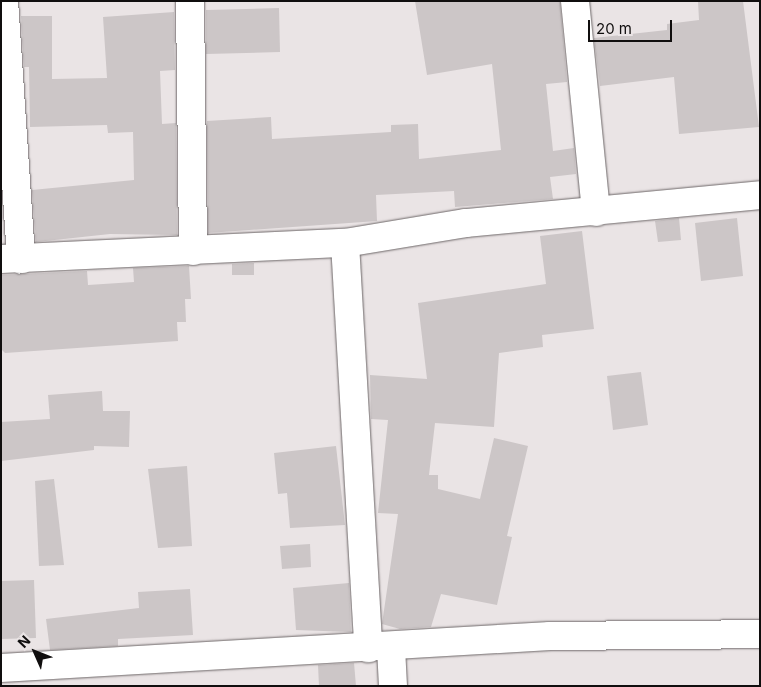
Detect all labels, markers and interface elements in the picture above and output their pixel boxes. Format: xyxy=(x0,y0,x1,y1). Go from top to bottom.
scale bar xyxy=(591,10,675,42)
text: 20 m xyxy=(596,19,632,38)
north arrow xyxy=(10,627,60,677)
text: N xyxy=(14,631,34,651)

